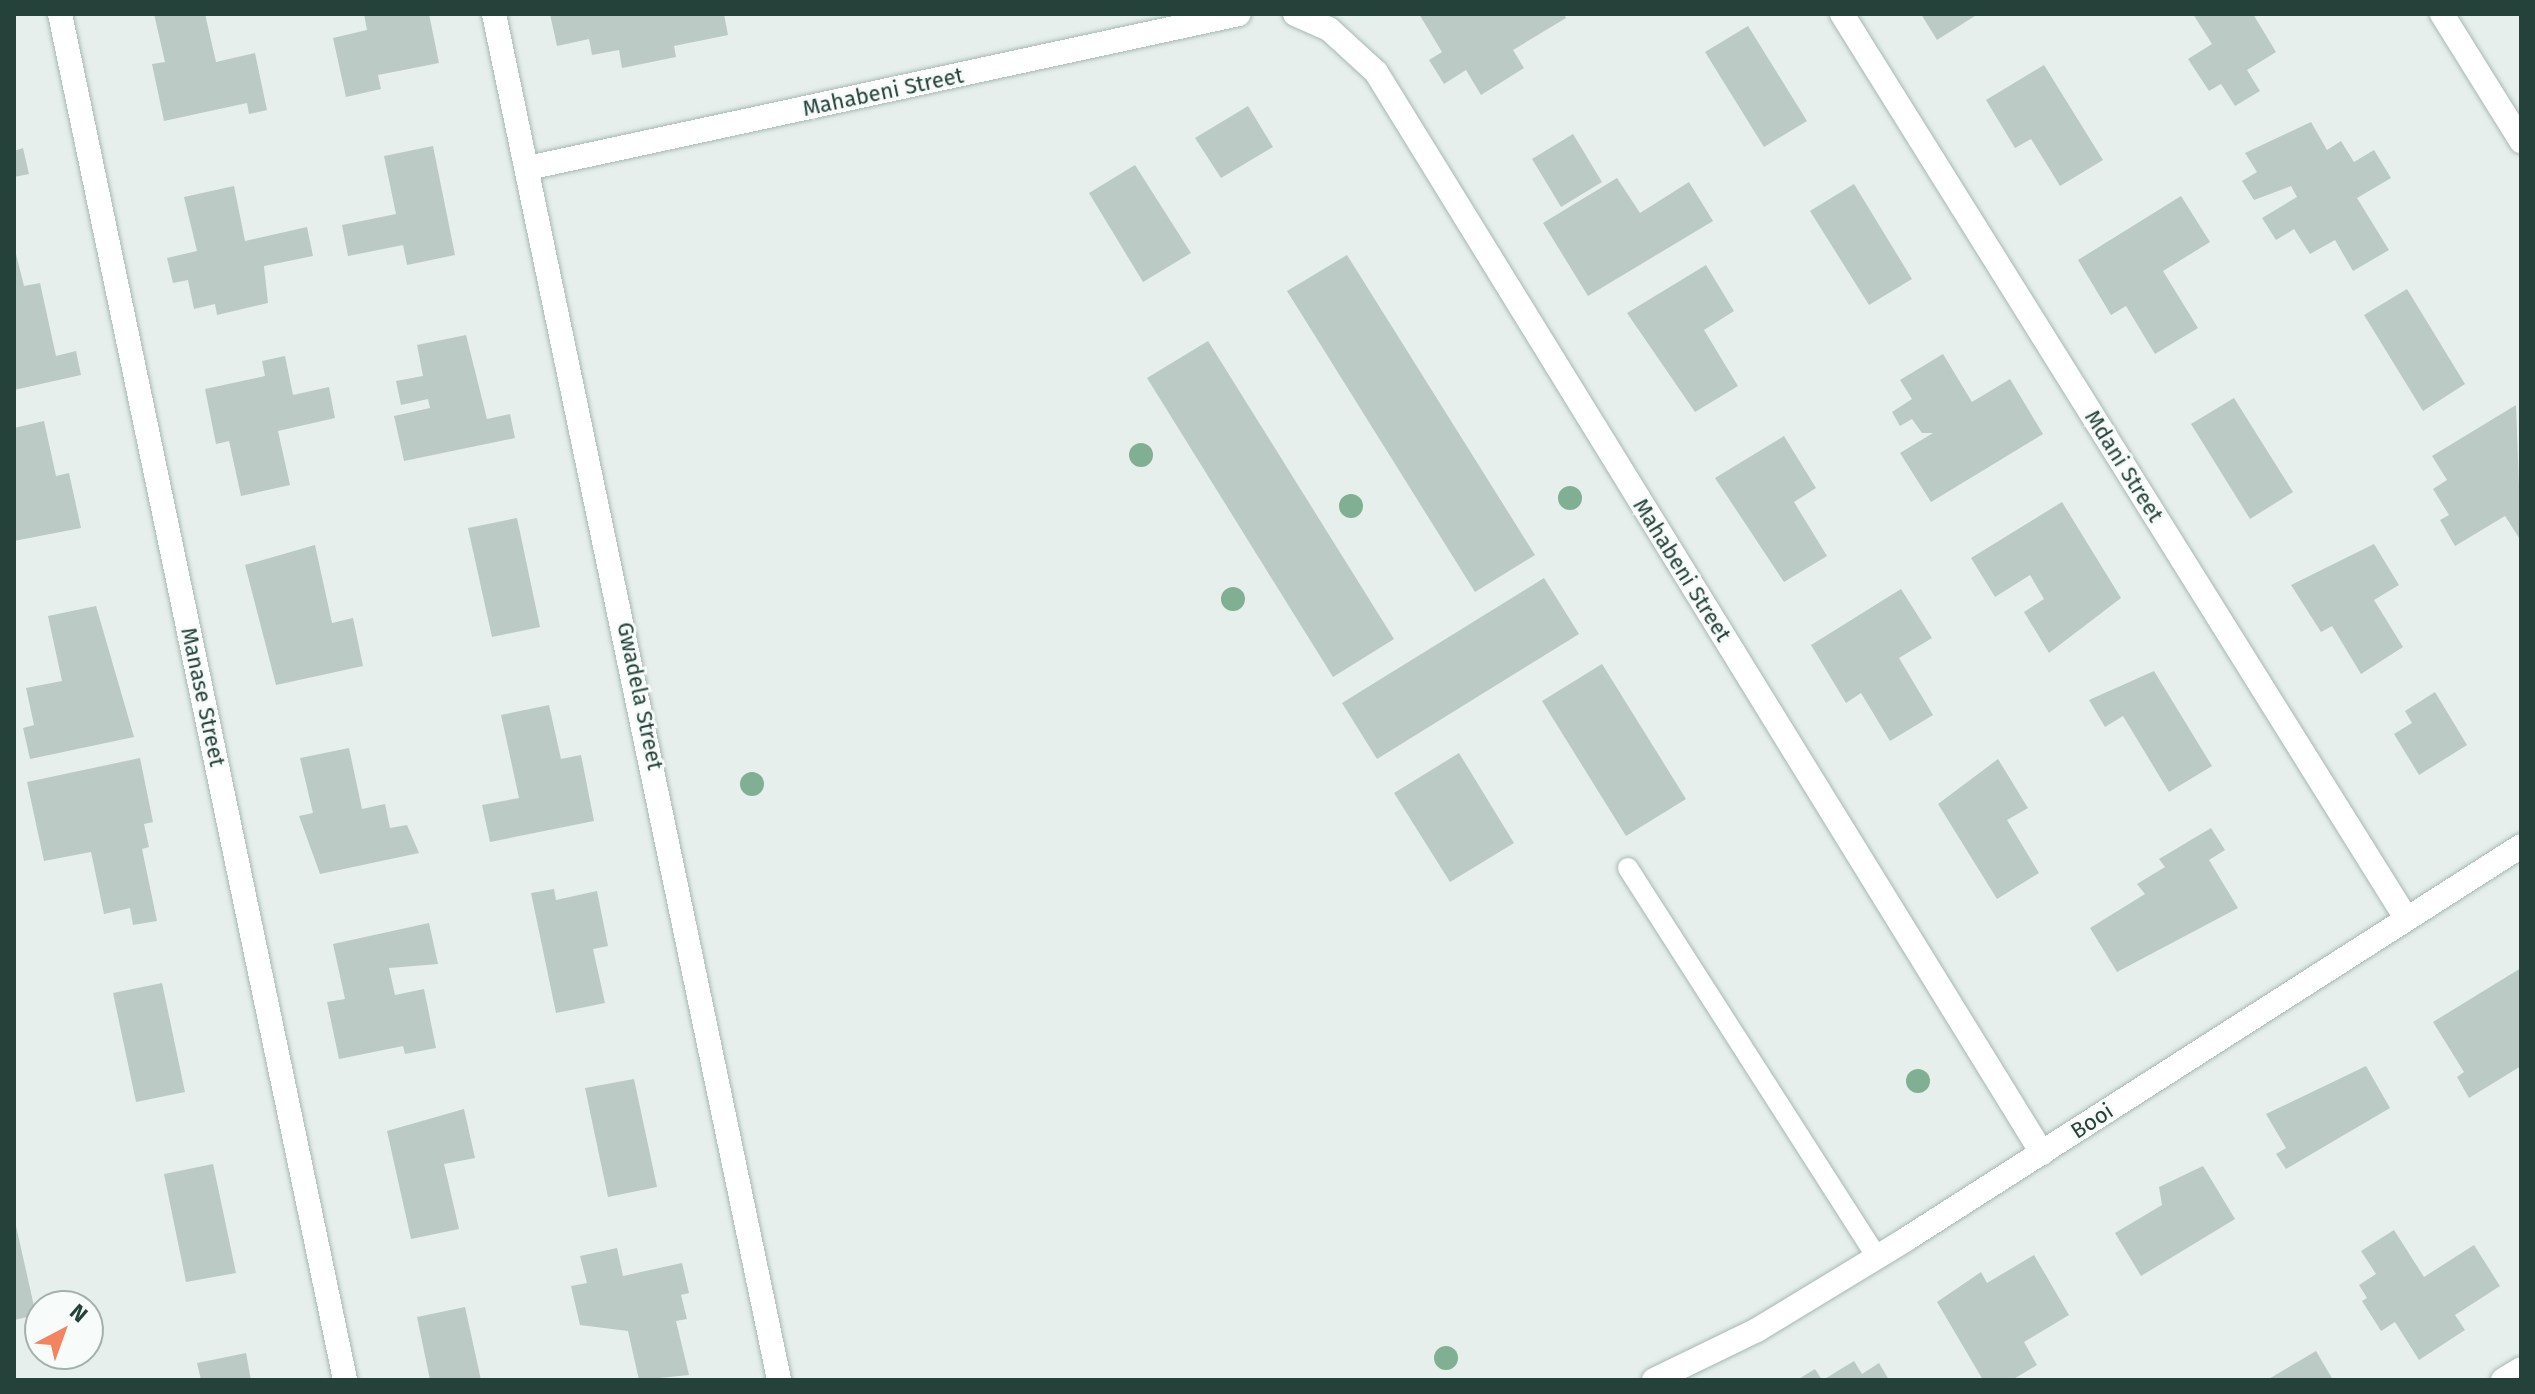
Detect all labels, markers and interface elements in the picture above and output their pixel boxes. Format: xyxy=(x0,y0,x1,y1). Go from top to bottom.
street label: Mahabeni Street xyxy=(800,62,966,122)
street label: Mdani Street xyxy=(2079,405,2169,527)
street label: Mahabeni Street xyxy=(1627,494,1737,646)
street label: Gwadela Street xyxy=(611,620,669,772)
street label: Manase Street xyxy=(175,625,231,769)
street label: Booi xyxy=(2066,1098,2118,1144)
north arrow xyxy=(24,1290,104,1370)
text: N xyxy=(64,1298,93,1328)

